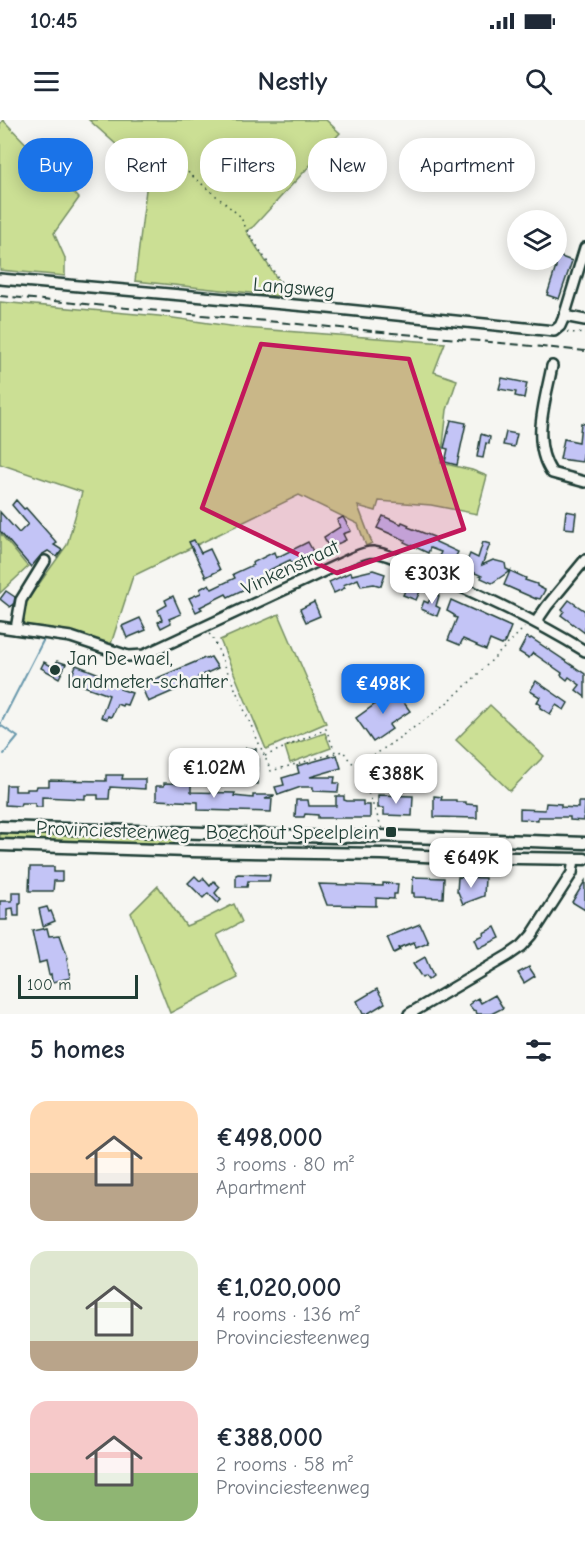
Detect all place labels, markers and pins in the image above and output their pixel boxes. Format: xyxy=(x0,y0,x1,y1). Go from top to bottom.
pin: €303K xyxy=(390,554,474,605)
place label: Jan De wael, landmeter-schatter xyxy=(67,647,228,693)
marker: Jan De wael, landmeter-schatter xyxy=(48,663,62,677)
pin: €498K xyxy=(341,664,425,715)
pin: €1.02M xyxy=(165,748,263,799)
pin: €388K xyxy=(354,754,438,805)
place label: Boechout Speelplein xyxy=(206,821,379,844)
marker: Boechout Speelplein xyxy=(384,825,398,839)
pin: €649K xyxy=(429,838,513,889)

